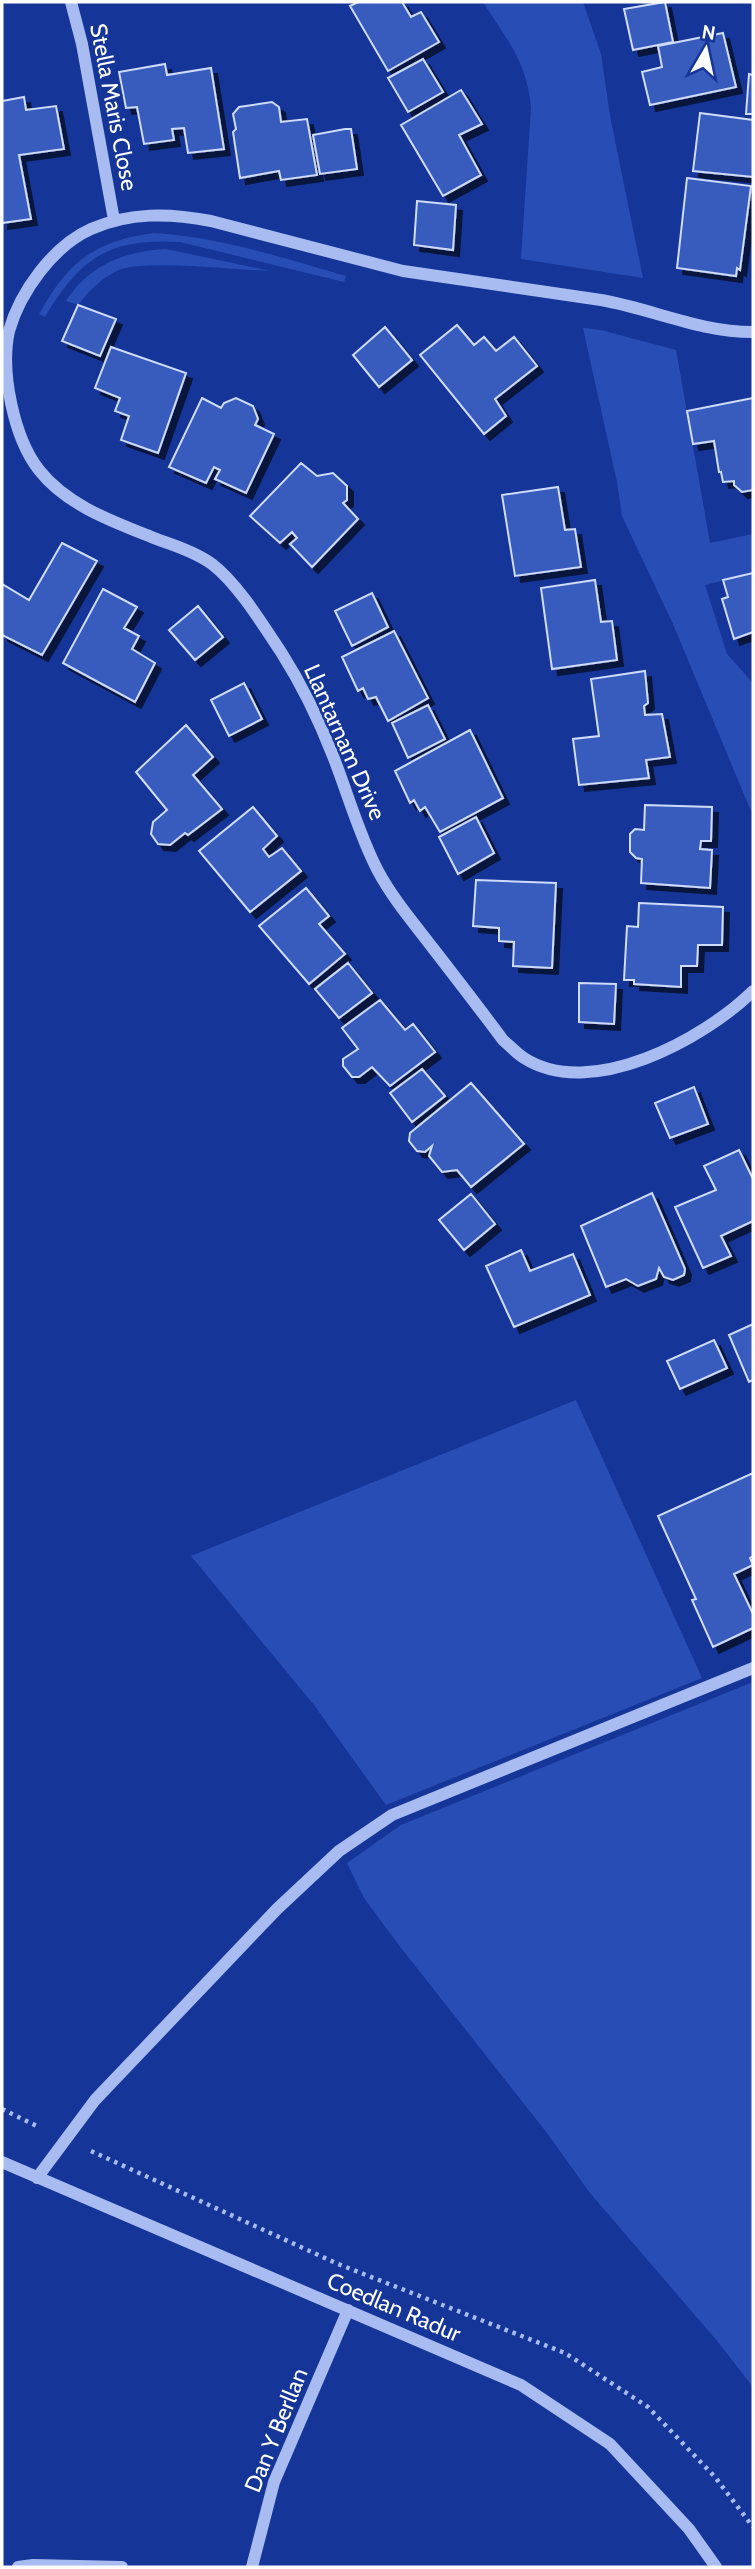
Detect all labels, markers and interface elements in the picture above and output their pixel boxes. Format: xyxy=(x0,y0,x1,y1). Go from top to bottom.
north arrow xyxy=(671,14,741,84)
text: N xyxy=(700,20,717,45)
street label: Stella Maris Close xyxy=(84,21,144,193)
street label: Llantarnam Drive xyxy=(298,660,392,824)
street label: Coedlan Radur xyxy=(323,2266,466,2348)
street label: Dan Y Berllan xyxy=(238,2364,314,2496)

